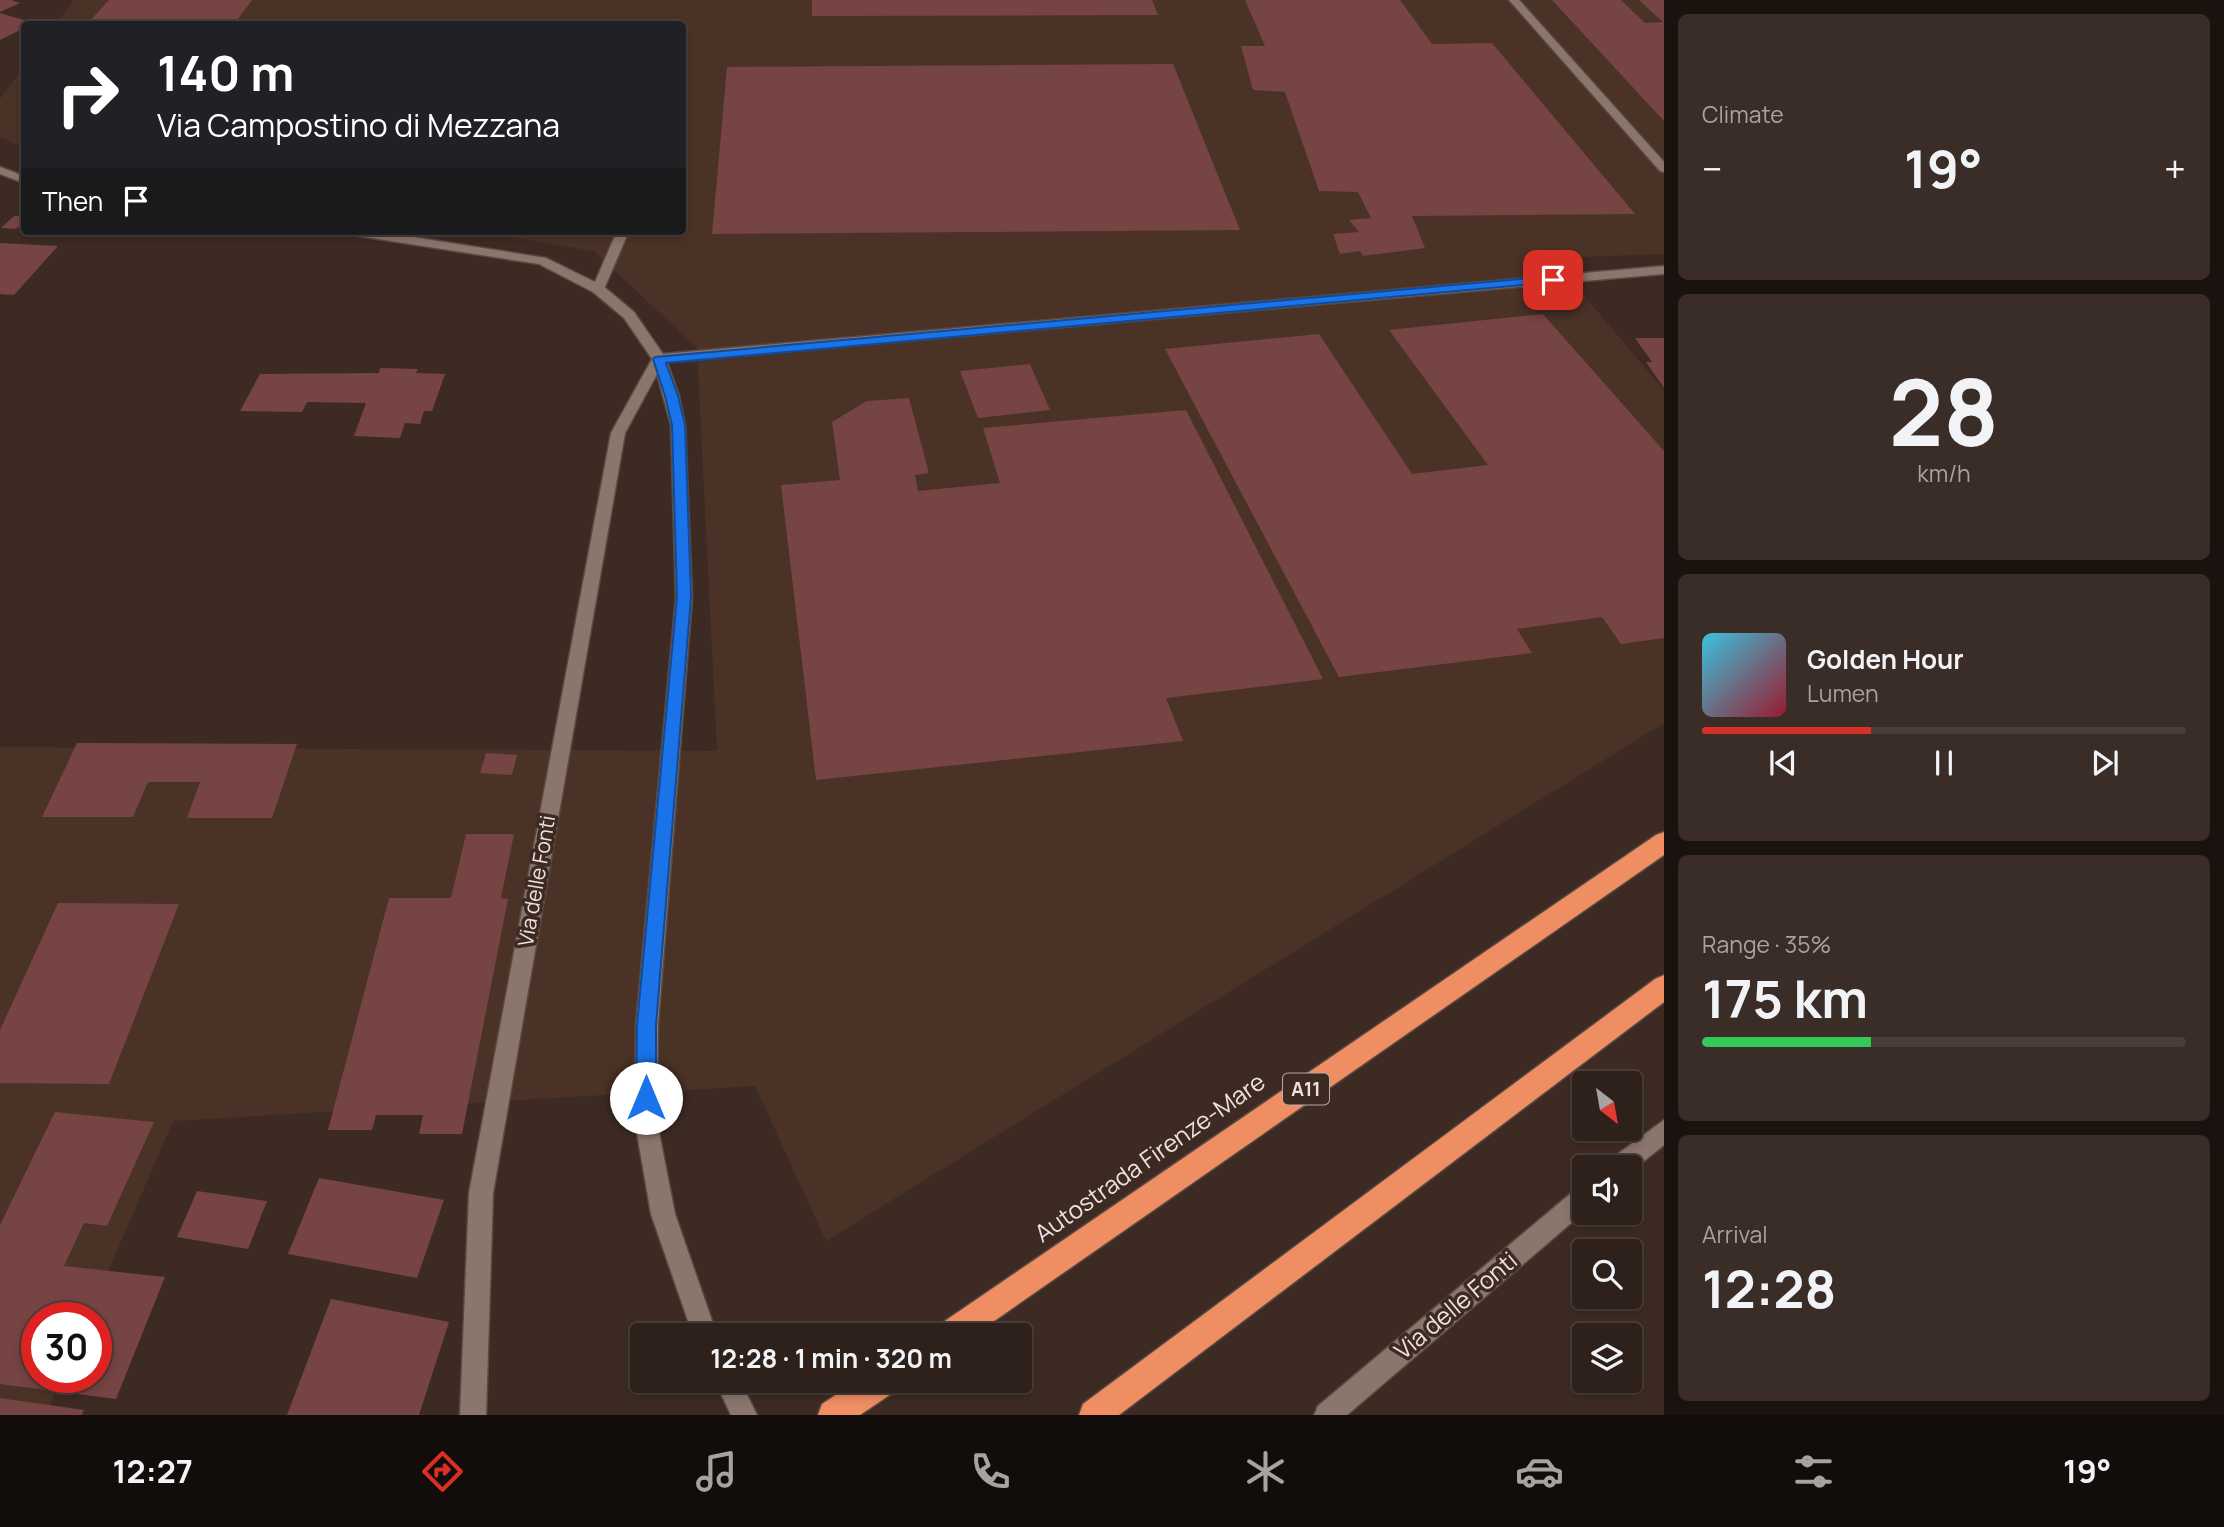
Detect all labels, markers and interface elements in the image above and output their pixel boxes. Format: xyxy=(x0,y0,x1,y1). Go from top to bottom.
text: 140 m xyxy=(157,39,294,106)
icon: right xyxy=(42,49,133,140)
text: Climate xyxy=(1702,98,1784,130)
text: Via Campostino di Mezzana xyxy=(157,103,560,147)
text: 19° xyxy=(1904,133,1983,204)
text: − xyxy=(1702,142,1723,194)
text: + xyxy=(2164,142,2186,194)
icon: arrive xyxy=(117,182,155,220)
text: Then xyxy=(42,183,103,219)
pin xyxy=(1523,250,1583,310)
icon: arrive xyxy=(1534,261,1572,299)
text: 28 xyxy=(1889,349,1999,473)
text: km/h xyxy=(1917,457,1971,489)
text: Golden Hour xyxy=(1807,641,1964,677)
text: Lumen xyxy=(1807,677,1879,709)
icon: previous xyxy=(1764,744,1802,782)
icon: pause xyxy=(1925,744,1963,782)
icon: next xyxy=(2086,744,2124,782)
street label: Via delle Fonti xyxy=(511,813,561,949)
text: Range · 35% xyxy=(1702,928,1831,960)
text: 175 km xyxy=(1702,963,1868,1034)
position arrow xyxy=(609,1061,683,1135)
street label: Autostrada Firenze-Mare xyxy=(1027,1065,1271,1249)
north arrow xyxy=(1572,1071,1642,1141)
map controls xyxy=(1572,1071,1642,1393)
road number: A11 xyxy=(1283,1074,1329,1105)
button: sound xyxy=(1572,1155,1642,1225)
text: Arrival xyxy=(1702,1218,1768,1250)
button: search xyxy=(1572,1239,1642,1309)
street label: Via delle Fonti xyxy=(1386,1244,1524,1366)
text: 12:28 xyxy=(1702,1253,1836,1324)
speed limit sign: 30 xyxy=(21,1302,112,1393)
button: layers xyxy=(1572,1323,1642,1393)
text: 12:28 · 1 min · 320 m xyxy=(710,1340,952,1376)
icon: directions xyxy=(418,1447,467,1496)
icon: music xyxy=(692,1447,741,1496)
icon: phone xyxy=(966,1447,1015,1496)
icon: climate xyxy=(1241,1447,1290,1496)
icon: car xyxy=(1515,1447,1564,1496)
icon: filters xyxy=(1789,1447,1838,1496)
text: 12:27 xyxy=(113,1449,193,1493)
text: 19° xyxy=(2063,1449,2111,1493)

